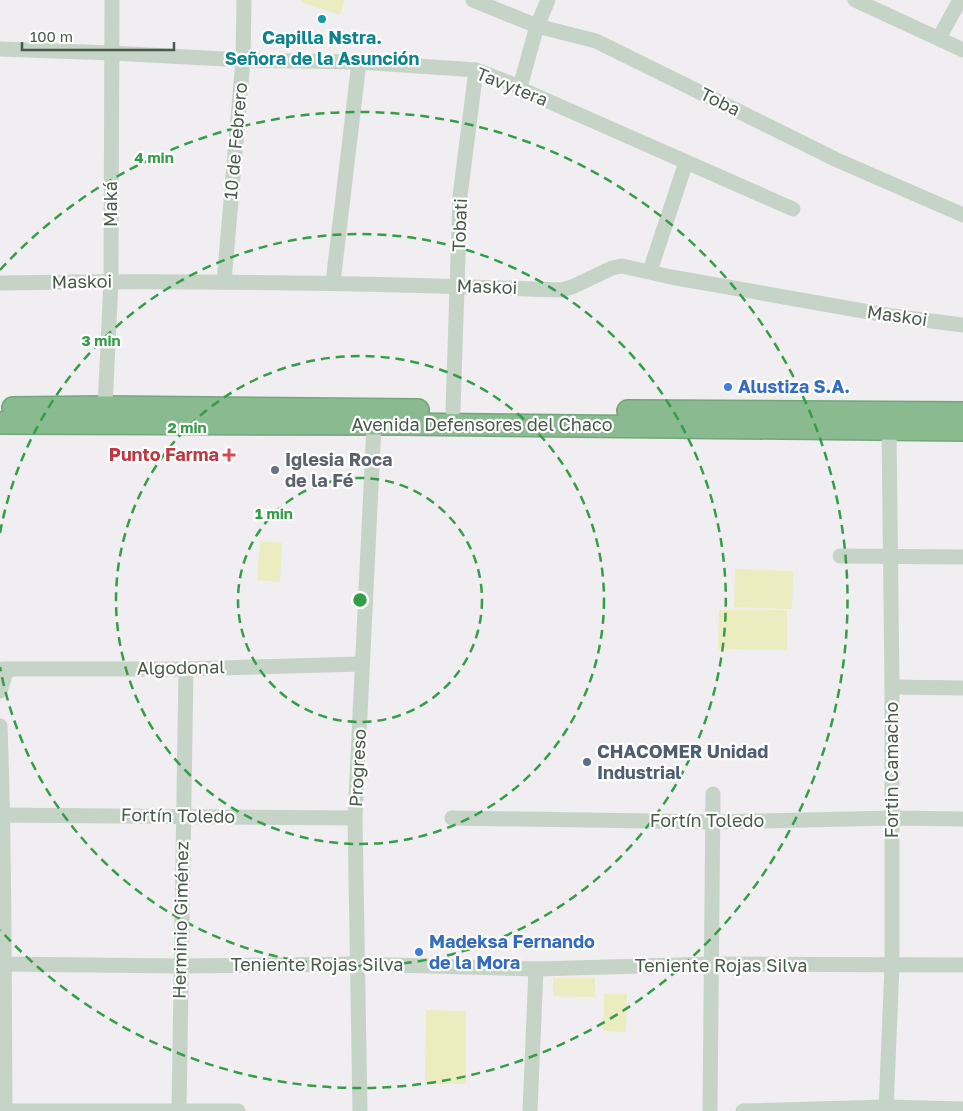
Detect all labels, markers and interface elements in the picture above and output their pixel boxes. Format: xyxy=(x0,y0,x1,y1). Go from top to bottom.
marker: Capilla Nstra. Señora de la Asunción xyxy=(316,13,328,25)
scale bar xyxy=(22,20,175,52)
place label: Capilla Nstra. Señora de la Asunción xyxy=(225,26,419,69)
text: 100 m xyxy=(30,27,73,45)
street label: Tavytera xyxy=(473,62,551,110)
street label: 10 de Febrero xyxy=(219,81,251,200)
street label: Toba xyxy=(697,82,744,120)
text: 4 min xyxy=(134,148,174,166)
street label: Maká xyxy=(99,181,121,227)
street label: Tobati xyxy=(447,198,471,252)
street label: Maskoi xyxy=(51,269,112,293)
street label: Maskoi xyxy=(456,274,518,298)
street label: Maskoi xyxy=(866,300,929,330)
text: 3 min xyxy=(81,331,121,349)
place label: Alustiza S.A. xyxy=(738,375,850,397)
marker: Alustiza S.A. xyxy=(722,381,734,393)
street label: Avenida Defensores del Chaco xyxy=(351,413,613,435)
text: 2 min xyxy=(167,418,207,436)
place label: Punto Farma xyxy=(109,443,219,465)
place label: Iglesia Roca de la Fé xyxy=(285,448,393,491)
marker: Punto Farma xyxy=(223,449,235,461)
marker: Iglesia Roca de la Fé xyxy=(269,464,281,476)
text: 1 min xyxy=(255,504,293,522)
centre of rings xyxy=(351,591,369,609)
street label: Algodonal xyxy=(137,655,225,679)
street label: Fortin Camacho xyxy=(880,702,902,838)
street label: Progreso xyxy=(344,728,370,808)
place label: CHACOMER Unidad Industrial xyxy=(597,740,768,783)
marker: CHACOMER Unidad Industrial xyxy=(581,756,593,768)
street label: Fortín Toledo xyxy=(121,803,235,827)
street label: Fortín Toledo xyxy=(650,809,764,831)
street label: Herminio Giménez xyxy=(168,841,192,999)
place label: Madeksa Fernando de la Mora xyxy=(429,930,595,973)
marker: Madeksa Fernando de la Mora xyxy=(413,946,425,958)
street label: Teniente Rojas Silva xyxy=(231,953,403,975)
street label: Teniente Rojas Silva xyxy=(635,954,807,976)

